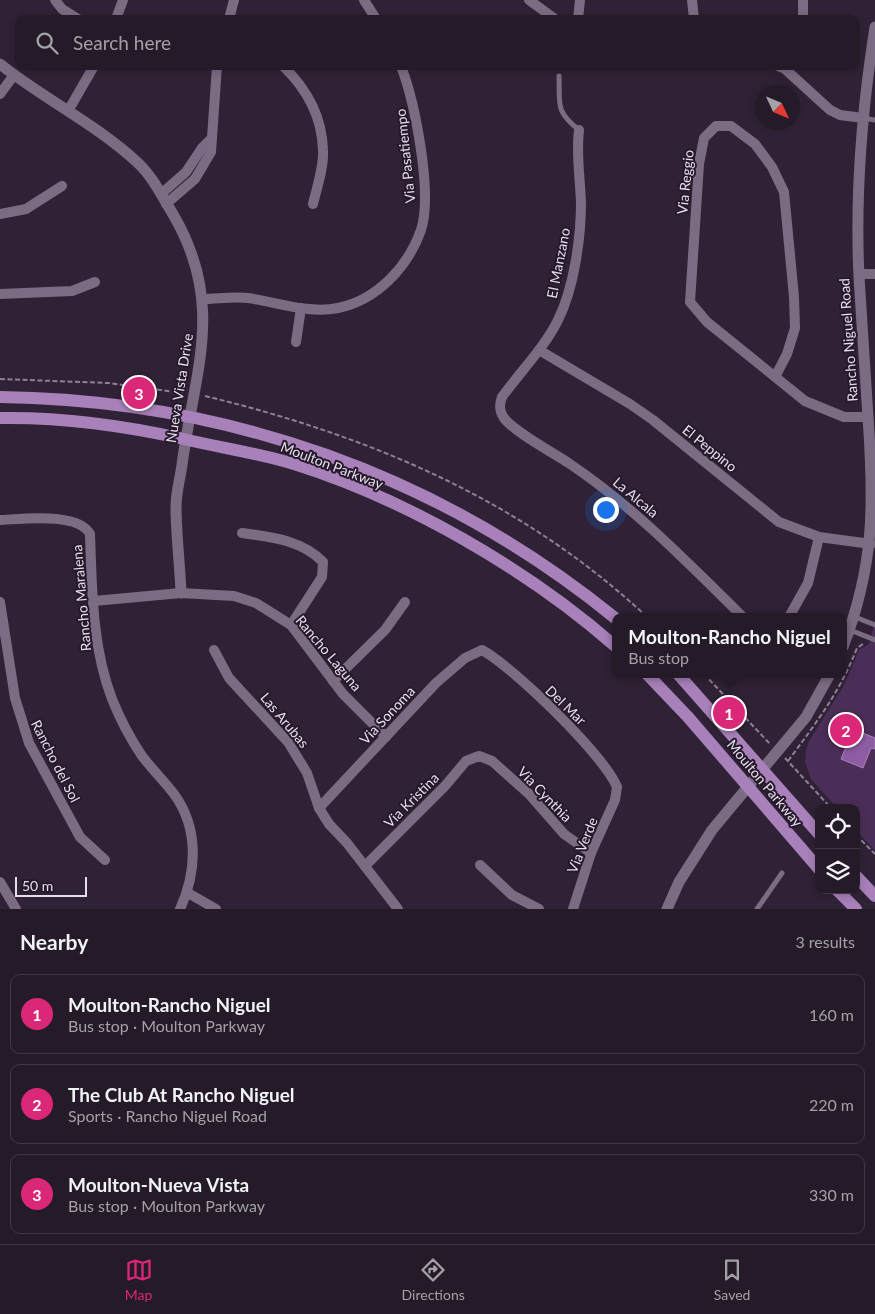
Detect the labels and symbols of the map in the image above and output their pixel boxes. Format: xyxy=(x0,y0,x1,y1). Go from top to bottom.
north arrow xyxy=(755,85,800,130)
street label: Via Pasatiempo xyxy=(392,108,418,204)
street label: Via Reggio xyxy=(673,149,697,215)
street label: El Manzano xyxy=(543,226,573,300)
street label: Rancho Niguel Road xyxy=(835,278,861,402)
street label: Nueva Vista Drive xyxy=(162,332,196,444)
pin: 3 xyxy=(123,374,155,412)
street label: El Peppino xyxy=(679,421,741,475)
street label: Moulton Parkway xyxy=(278,438,386,493)
street label: La Alcala xyxy=(610,473,662,521)
your location xyxy=(593,497,619,523)
street label: Rancho Maralena xyxy=(68,544,94,652)
street label: Rancho Laguna xyxy=(292,612,366,694)
street label: Via Sonoma xyxy=(356,682,418,748)
street label: Del Mar xyxy=(542,682,590,728)
street label: Las Arubas xyxy=(257,689,313,751)
pin: 1 xyxy=(713,694,745,732)
pin: 2 xyxy=(830,711,862,749)
street label: Rancho del Sol xyxy=(28,717,84,805)
street label: Moulton Parkway xyxy=(724,736,807,831)
street label: Via Cynthia xyxy=(514,763,576,825)
street label: Via Kristina xyxy=(380,769,442,831)
street label: Via Verde xyxy=(563,815,601,875)
scale bar xyxy=(15,874,88,897)

